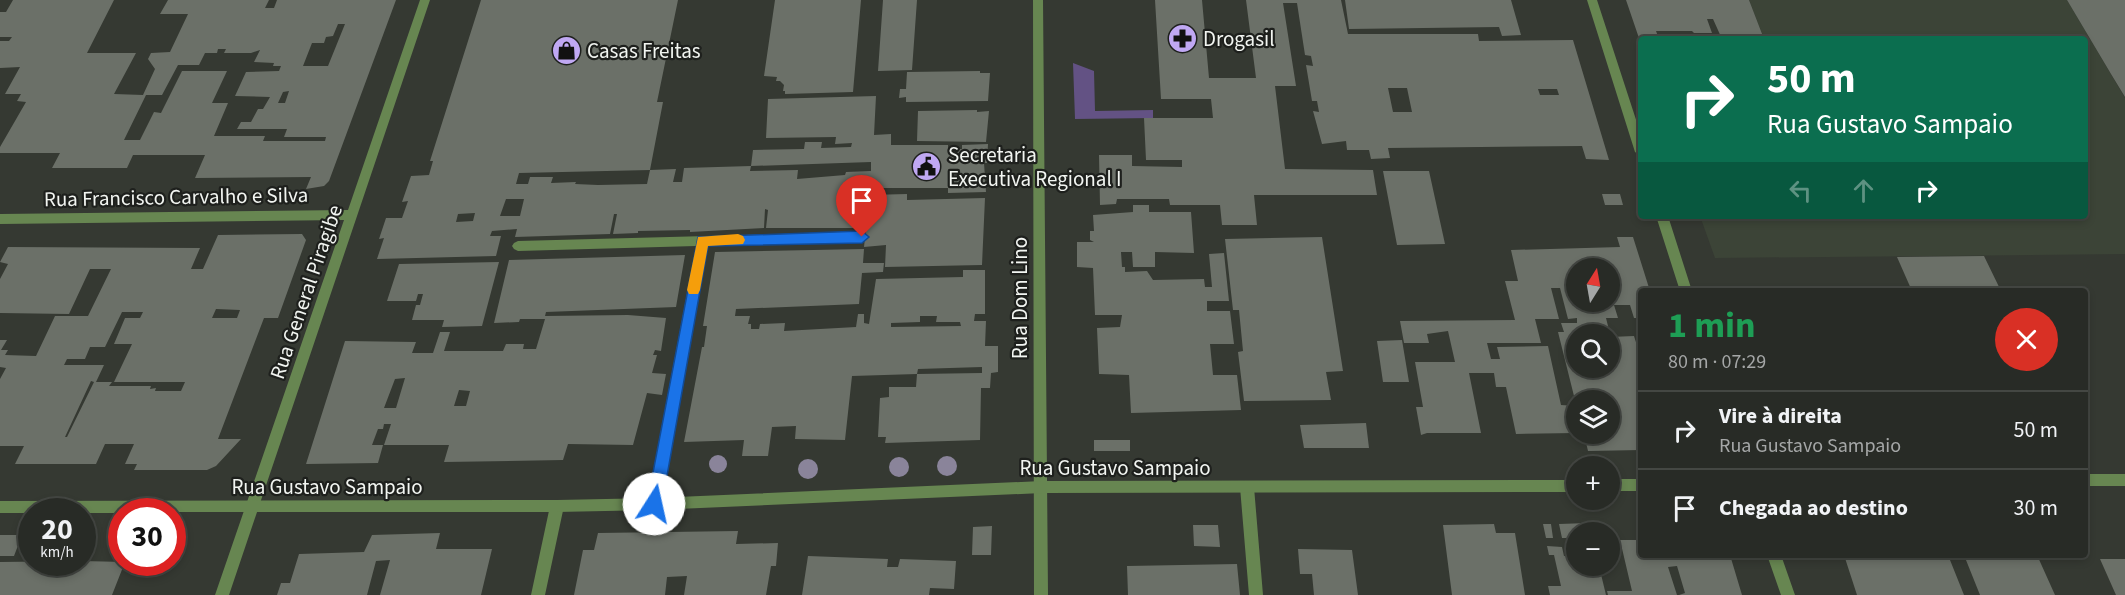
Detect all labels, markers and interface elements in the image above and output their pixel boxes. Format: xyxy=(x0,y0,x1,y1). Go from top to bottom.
pharmacy icon: Drogasil xyxy=(1166,23,1198,55)
place label: Drogasil xyxy=(1203,24,1275,54)
shop icon: Casas Freitas xyxy=(550,35,582,67)
place label: Casas Freitas xyxy=(587,36,701,66)
text: 50 m xyxy=(1767,49,1856,109)
icon: right xyxy=(1668,60,1746,138)
text: Rua Gustavo Sampaio xyxy=(1767,105,2013,144)
place label: Secretaria Executiva Regional I xyxy=(948,140,1122,194)
public building icon: Secretaria Executiva Regional I xyxy=(911,151,943,183)
icon: left xyxy=(1784,174,1817,207)
icon: ahead xyxy=(1847,174,1880,207)
icon: right xyxy=(1910,174,1943,207)
pin xyxy=(836,175,887,237)
street label: Rua Francisco Carvalho e Silva xyxy=(44,180,308,214)
icon: arrive xyxy=(845,184,878,217)
street label: Rua General Piragibe xyxy=(262,201,350,383)
street label: Rua Dom Lino xyxy=(1005,237,1035,359)
north arrow xyxy=(1566,258,1620,312)
map controls xyxy=(1566,258,1620,576)
text: 1 min xyxy=(1668,300,1756,351)
button: close xyxy=(1995,308,2058,371)
button: search xyxy=(1566,324,1620,378)
text: 80 m · 07:29 xyxy=(1668,348,1766,376)
button: layers xyxy=(1566,390,1620,444)
text: Vire à direita xyxy=(1719,400,1842,432)
icon: right xyxy=(1668,414,1701,447)
text: 50 m xyxy=(2013,414,2058,446)
text: Rua Gustavo Sampaio xyxy=(1719,432,1901,460)
street label: Rua Gustavo Sampaio xyxy=(1019,453,1211,483)
button: + xyxy=(1566,456,1620,510)
street label: Rua Gustavo Sampaio xyxy=(231,472,423,502)
position arrow xyxy=(622,472,686,536)
icon: arrive xyxy=(1668,492,1701,525)
text: Chegada ao destino xyxy=(1719,492,1908,524)
text: 30 m xyxy=(2013,492,2058,524)
speed limit sign: 30 xyxy=(108,498,186,576)
text: 20 xyxy=(41,508,73,551)
button: − xyxy=(1566,522,1620,576)
text: km/h xyxy=(40,542,74,563)

